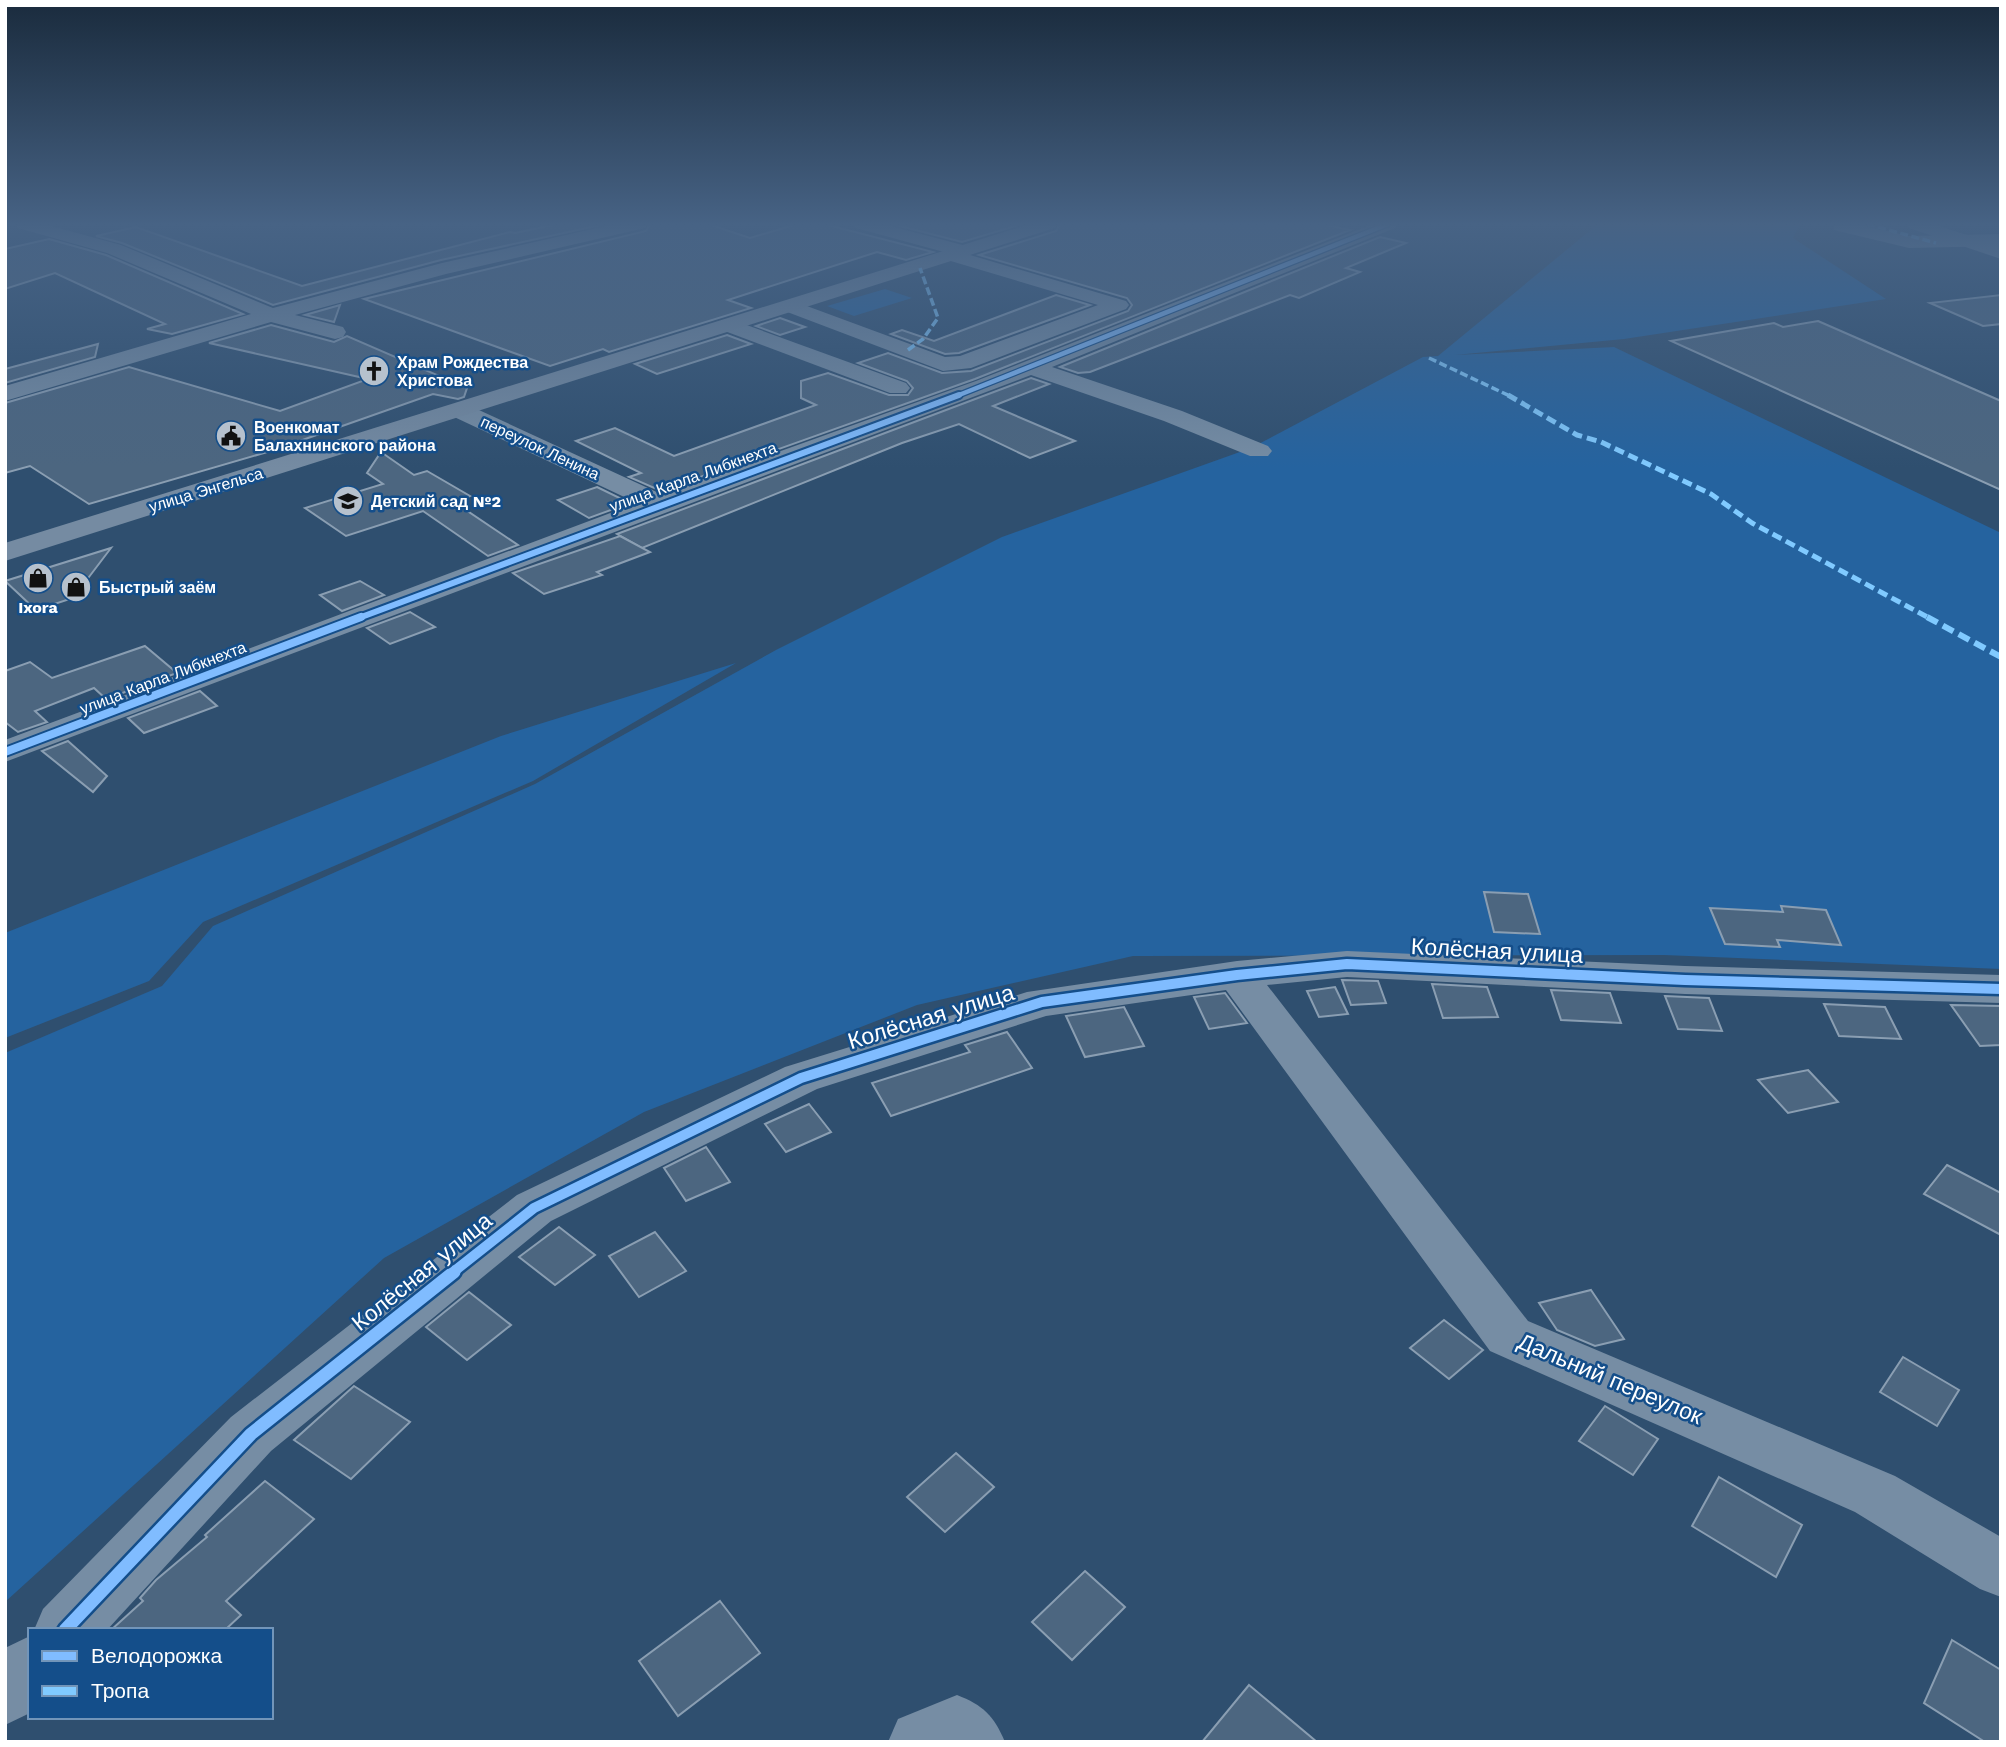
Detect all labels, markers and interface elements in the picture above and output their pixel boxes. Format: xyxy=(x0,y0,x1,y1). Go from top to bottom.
place label: Храм Рождества Христова xyxy=(397,353,528,390)
church icon: Храм Рождества Христова xyxy=(357,354,391,388)
street label: переулок Ленина xyxy=(478,412,602,484)
place label: Военкомат Балахнинского района xyxy=(254,418,436,455)
public building icon: Военкомат Балахнинского района xyxy=(214,419,248,453)
street label: улица Карла Либкнехта xyxy=(607,438,779,516)
street label: улица Энгельса xyxy=(147,464,265,516)
school or university icon: Детский сад №2 xyxy=(331,484,365,518)
place label: Детский сад №2 xyxy=(371,492,501,511)
shop icon: Ixora xyxy=(21,561,55,595)
shop icon: Быстрый заём xyxy=(59,570,93,604)
place label: Быстрый заём xyxy=(99,578,216,597)
place label: Ixora xyxy=(18,598,59,617)
street label: улица Карла Либкнехта xyxy=(77,637,249,719)
street label: Колёсная улица xyxy=(1410,933,1584,969)
street label: Колёсная улица xyxy=(845,979,1018,1055)
street label: Колёсная улица xyxy=(347,1207,498,1337)
street label: Дальний переулок xyxy=(1514,1328,1707,1430)
legend xyxy=(28,1628,273,1719)
text: Велодорожка xyxy=(91,1643,222,1668)
text: Тропа xyxy=(91,1678,149,1703)

